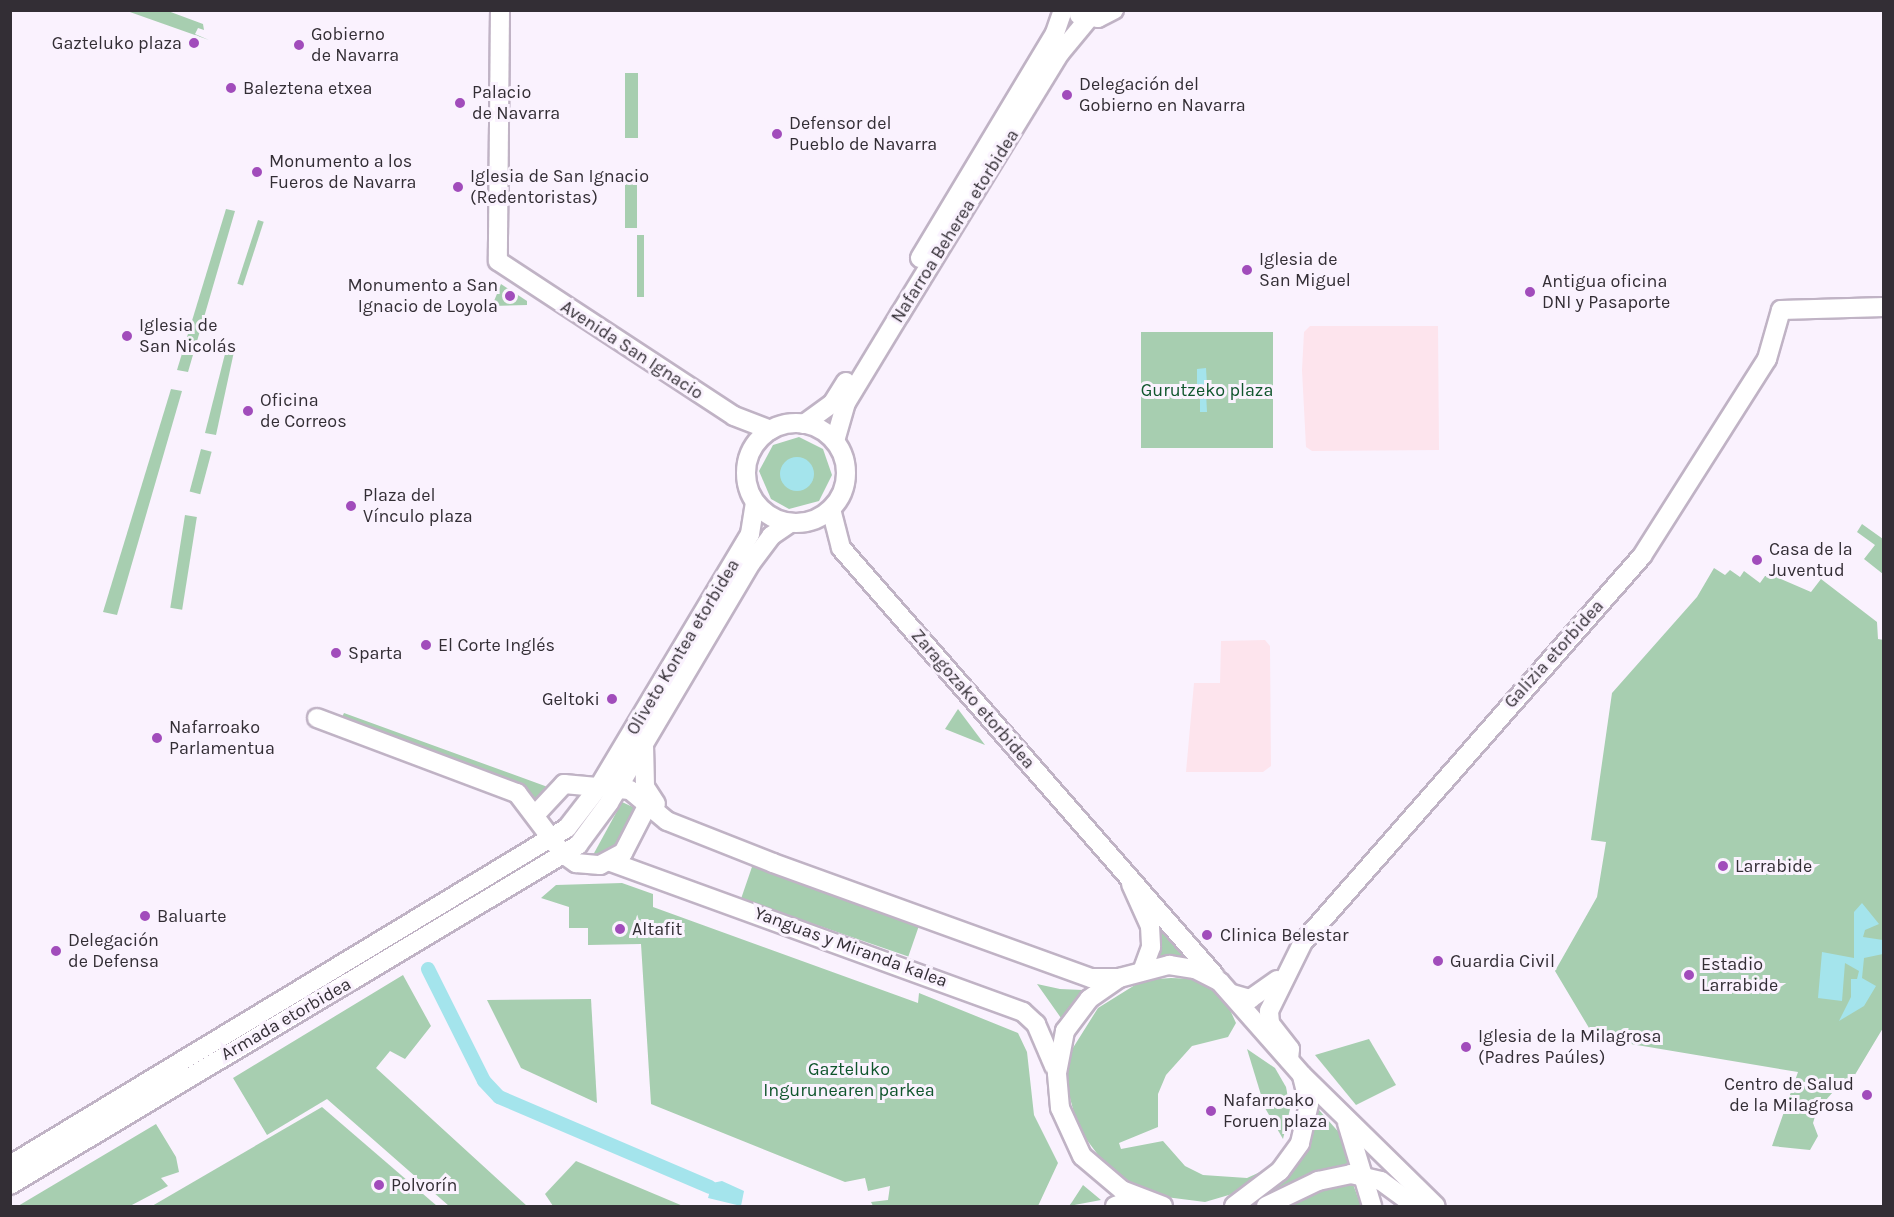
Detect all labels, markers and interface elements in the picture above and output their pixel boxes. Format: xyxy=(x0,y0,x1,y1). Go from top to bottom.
place label: Gobierno de Navarra xyxy=(311,24,399,66)
place label: Gazteluko plaza xyxy=(52,32,182,54)
marker: Gazteluko plaza xyxy=(187,36,201,50)
marker: Gobierno de Navarra xyxy=(292,38,306,52)
place label: Delegación del Gobierno en Navarra xyxy=(1079,74,1246,116)
place label: Baleztena etxea xyxy=(243,77,372,99)
marker: Baleztena etxea xyxy=(224,81,238,95)
place label: Palacio de Navarra xyxy=(472,82,560,124)
marker: Delegación del Gobierno en Navarra xyxy=(1060,88,1074,102)
marker: Palacio de Navarra xyxy=(453,96,467,110)
place label: Defensor del Pueblo de Navarra xyxy=(789,113,937,156)
street label: Nafarroa Beherea etorbidea xyxy=(886,125,1024,327)
marker: Defensor del Pueblo de Navarra xyxy=(770,127,784,141)
place label: Monumento a los Fueros de Navarra xyxy=(269,151,417,194)
marker: Monumento a los Fueros de Navarra xyxy=(250,165,264,179)
place label: Iglesia de San Ignacio (Redentoristas) xyxy=(470,166,649,208)
marker: Iglesia de San Ignacio (Redentoristas) xyxy=(451,180,465,194)
place label: Iglesia de San Miguel xyxy=(1259,249,1351,292)
marker: Iglesia de San Miguel xyxy=(1240,263,1254,277)
place label: Antigua oficina DNI y Pasaporte xyxy=(1542,271,1670,314)
place label: Monumento a San Ignacio de Loyola xyxy=(347,275,498,318)
marker: Antigua oficina DNI y Pasaporte xyxy=(1523,285,1537,299)
marker: Monumento a San Ignacio de Loyola xyxy=(503,289,517,303)
street label: Avenida San Ignacio xyxy=(557,296,707,404)
place label: Iglesia de San Nicolás xyxy=(139,315,236,358)
marker: Iglesia de San Nicolás xyxy=(120,329,134,343)
park label: Gurutzeko plaza xyxy=(1141,379,1273,401)
place label: Oficina de Correos xyxy=(260,390,347,432)
marker: Oficina de Correos xyxy=(241,404,255,418)
place label: Plaza del Vínculo plaza xyxy=(363,485,473,528)
marker: Plaza del Vínculo plaza xyxy=(344,499,358,513)
place label: Casa de la Juventud xyxy=(1769,539,1853,582)
marker: Casa de la Juventud xyxy=(1750,553,1764,567)
street label: Oliveto Kontea etorbidea xyxy=(622,555,744,739)
street label: Galizia etorbidea xyxy=(1500,595,1608,713)
street label: Zaragozako etorbidea xyxy=(907,625,1039,773)
place label: El Corte Inglés xyxy=(438,634,555,656)
marker: El Corte Inglés xyxy=(419,638,433,652)
place label: Sparta xyxy=(348,642,402,664)
marker: Sparta xyxy=(329,646,343,660)
place label: Geltoki xyxy=(542,688,600,710)
marker: Geltoki xyxy=(605,692,619,706)
place label: Nafarroako Parlamentua xyxy=(169,717,275,760)
marker: Nafarroako Parlamentua xyxy=(150,731,164,745)
place label: Larrabide xyxy=(1735,855,1812,877)
marker: Larrabide xyxy=(1716,859,1730,873)
street label: Yanguas y Miranda kalea xyxy=(752,902,950,992)
place label: Baluarte xyxy=(157,905,226,927)
marker: Baluarte xyxy=(138,909,152,923)
place label: Altafit xyxy=(632,918,682,940)
marker: Altafit xyxy=(613,922,627,936)
place label: Clinica Belestar xyxy=(1220,924,1348,946)
marker: Clinica Belestar xyxy=(1198,926,1216,944)
place label: Delegación de Defensa xyxy=(68,930,159,972)
marker: Delegación de Defensa xyxy=(49,944,63,958)
place label: Guardia Civil xyxy=(1450,950,1555,972)
marker: Guardia Civil xyxy=(1431,954,1445,968)
place label: Estadio Larrabide xyxy=(1701,954,1778,996)
marker: Estadio Larrabide xyxy=(1682,968,1696,982)
street label: Armada etorbidea xyxy=(217,973,355,1065)
place label: Iglesia de la Milagrosa (Padres Paúles) xyxy=(1478,1026,1661,1068)
marker: Iglesia de la Milagrosa (Padres Paúles) xyxy=(1459,1040,1473,1054)
park label: Gazteluko Ingurunearen parkea xyxy=(763,1059,935,1102)
place label: Centro de Salud de la Milagrosa xyxy=(1724,1074,1854,1116)
marker: Centro de Salud de la Milagrosa xyxy=(1858,1086,1876,1104)
place label: Nafarroako Foruen plaza xyxy=(1223,1090,1327,1132)
marker: Nafarroako Foruen plaza xyxy=(1204,1104,1218,1118)
place label: Polvorín xyxy=(391,1174,457,1196)
marker: Polvorín xyxy=(372,1178,386,1192)

